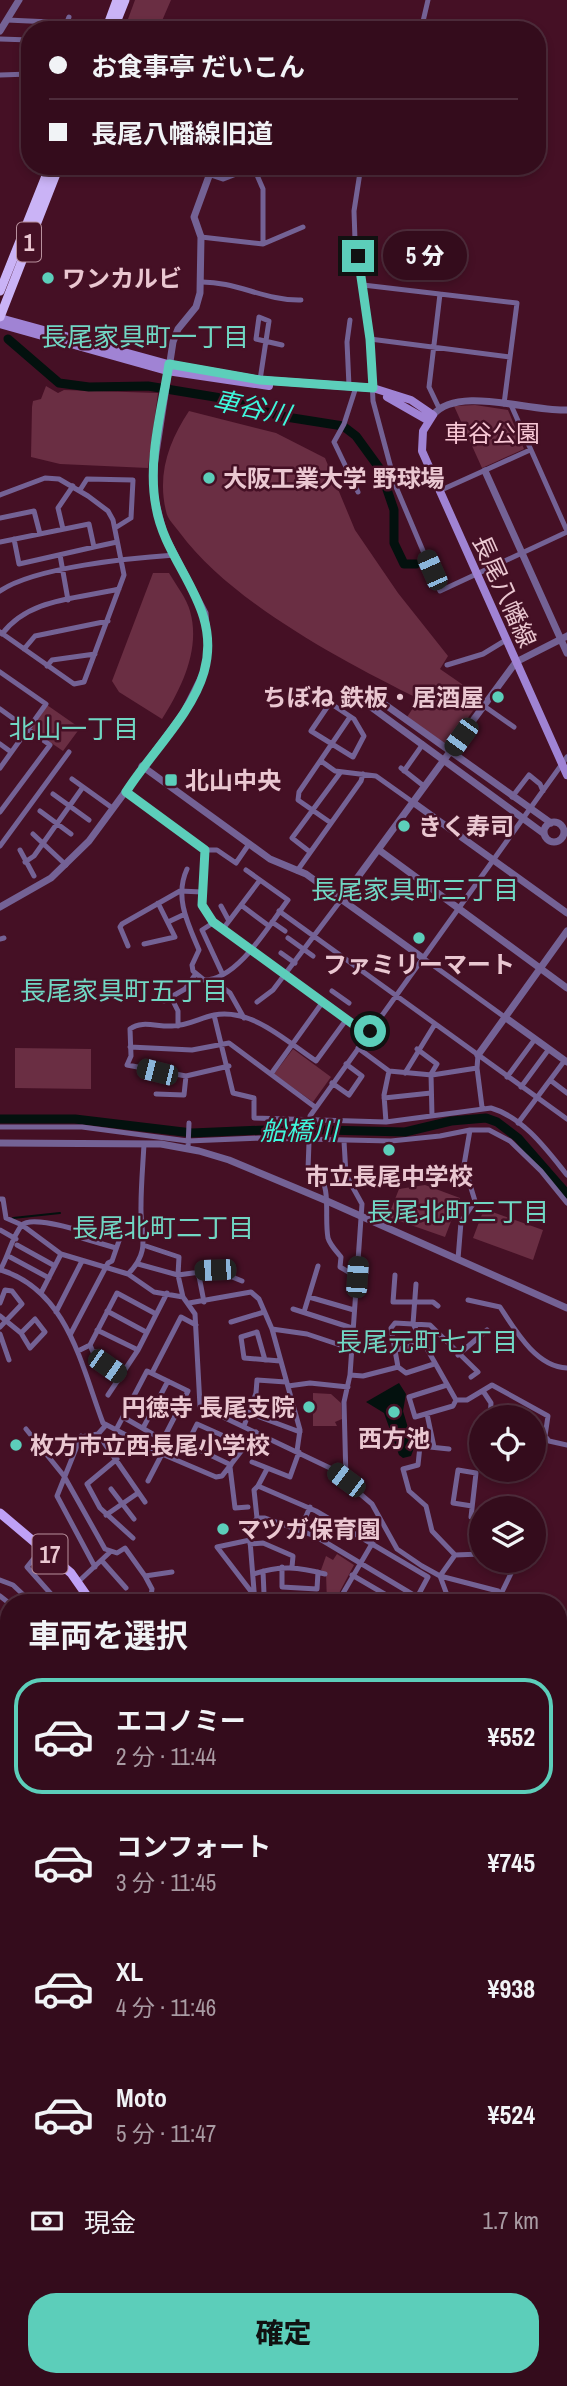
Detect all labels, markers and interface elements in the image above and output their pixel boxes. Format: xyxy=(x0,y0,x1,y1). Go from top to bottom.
text: お食事亭 だいこん xyxy=(91,49,305,84)
text: 長尾八幡線旧道 xyxy=(91,116,273,151)
road number: 1 xyxy=(17,222,41,262)
callout: 5 分 xyxy=(382,232,466,280)
route end xyxy=(342,240,374,272)
text: 5 分 xyxy=(406,240,444,271)
place label: ワンカルビ xyxy=(62,262,182,294)
marker: ワンカルビ xyxy=(40,270,56,286)
district label: 長尾家具町一丁目 xyxy=(41,319,249,354)
water label: 車谷川 xyxy=(210,382,297,433)
park label: 車谷公園 xyxy=(444,417,540,449)
place label: 大阪工業大学 野球場 xyxy=(223,462,444,494)
marker: 大阪工業大学 野球場 xyxy=(201,470,217,486)
street label: 長尾八幡線 xyxy=(466,530,544,652)
car xyxy=(414,547,451,593)
place label: ちぼね 鉄板・居酒屋 xyxy=(263,681,484,713)
marker: ちぼね 鉄板・居酒屋 xyxy=(490,689,506,705)
district label: 北山一丁目 xyxy=(9,711,139,746)
car xyxy=(441,714,482,760)
place label: 北山中央 xyxy=(185,764,281,796)
marker: 北山中央 xyxy=(163,772,179,788)
place label: きく寿司 xyxy=(418,810,514,842)
marker: きく寿司 xyxy=(396,818,412,834)
district label: 長尾家具町三丁目 xyxy=(311,872,519,907)
marker: ファミリーマート xyxy=(411,930,427,946)
place label: ファミリーマート xyxy=(323,948,515,980)
district label: 長尾家具町五丁目 xyxy=(20,973,228,1008)
route start xyxy=(354,1015,386,1047)
car xyxy=(135,1057,180,1087)
water label: 船橋川 xyxy=(260,1113,341,1148)
marker: 市立長尾中学校 xyxy=(381,1142,397,1158)
place label: 市立長尾中学校 xyxy=(305,1160,473,1192)
district label: 長尾北町三丁目 xyxy=(367,1194,549,1229)
district label: 長尾北町二丁目 xyxy=(72,1210,254,1245)
car xyxy=(346,1255,369,1299)
car xyxy=(194,1259,237,1281)
district label: 長尾元町七丁目 xyxy=(336,1324,518,1359)
car xyxy=(84,1345,131,1387)
place label: 円徳寺 長尾支院 xyxy=(122,1391,295,1423)
marker: 円徳寺 長尾支院 xyxy=(301,1399,317,1415)
marker: 西方池 xyxy=(386,1404,402,1420)
map controls xyxy=(469,1405,546,1573)
button: locate xyxy=(469,1405,546,1482)
place label: 西方池 xyxy=(358,1422,430,1454)
place label: 枚方市立西長尾小学校 xyxy=(30,1429,270,1461)
marker: 枚方市立西長尾小学校 xyxy=(8,1437,24,1453)
car xyxy=(323,1459,370,1501)
button: layers xyxy=(469,1496,546,1573)
place label: マツガ保育園 xyxy=(237,1513,381,1545)
marker: マツガ保育園 xyxy=(215,1521,231,1537)
road number: 17 xyxy=(32,1534,68,1574)
text: 車両を選択 xyxy=(28,1614,188,1657)
text: エコノミー xyxy=(116,1703,246,1738)
icon: car xyxy=(32,1705,95,1768)
text: ¥552 xyxy=(488,1719,535,1754)
text: 2 分 · 11:44 xyxy=(116,1741,216,1772)
text: コンフォート xyxy=(116,1829,271,1864)
icon: car xyxy=(32,1831,95,1894)
text: ¥745 xyxy=(488,1845,535,1880)
text: 3 分 · 11:45 xyxy=(116,1867,216,1898)
text: XL xyxy=(116,1954,143,1989)
icon: car xyxy=(32,1957,95,2020)
text: ¥938 xyxy=(488,1971,535,2006)
text: 4 分 · 11:46 xyxy=(116,1992,216,2023)
text: Moto xyxy=(116,2080,167,2115)
icon: car xyxy=(32,2083,95,2146)
text: ¥524 xyxy=(488,2097,535,2132)
text: 5 分 · 11:47 xyxy=(116,2118,216,2149)
icon: cash xyxy=(28,2202,66,2240)
text: 現金 xyxy=(84,2205,136,2240)
text: 1.7 km xyxy=(482,2205,539,2236)
button: 確定 xyxy=(28,2293,539,2373)

